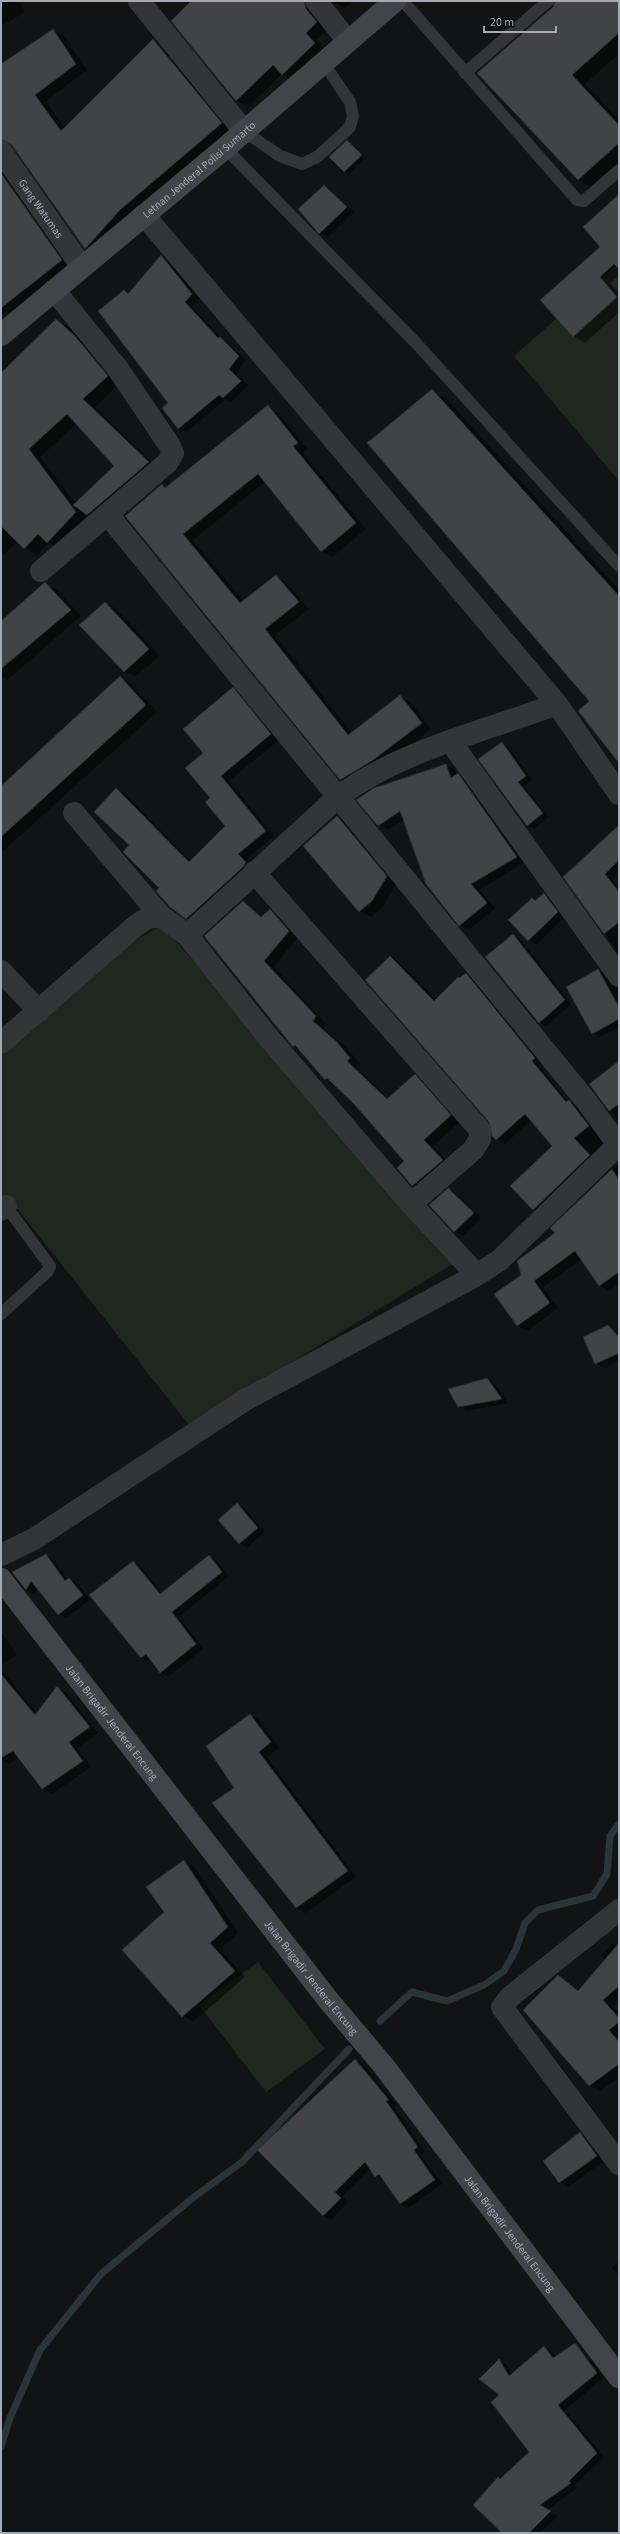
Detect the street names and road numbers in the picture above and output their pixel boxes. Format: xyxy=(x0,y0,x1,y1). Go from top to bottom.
street label: Letnan Jenderal Polisi Sumarto xyxy=(139,117,259,221)
street label: Gang Watumas xyxy=(15,176,67,241)
street label: Jalan Brigadir Jenderal Encung xyxy=(62,1661,162,1783)
street label: Jalan Brigadir Jenderal Encung xyxy=(261,1917,362,2038)
street label: Jalan Brigadir Jenderal Encung xyxy=(461,2172,560,2295)

